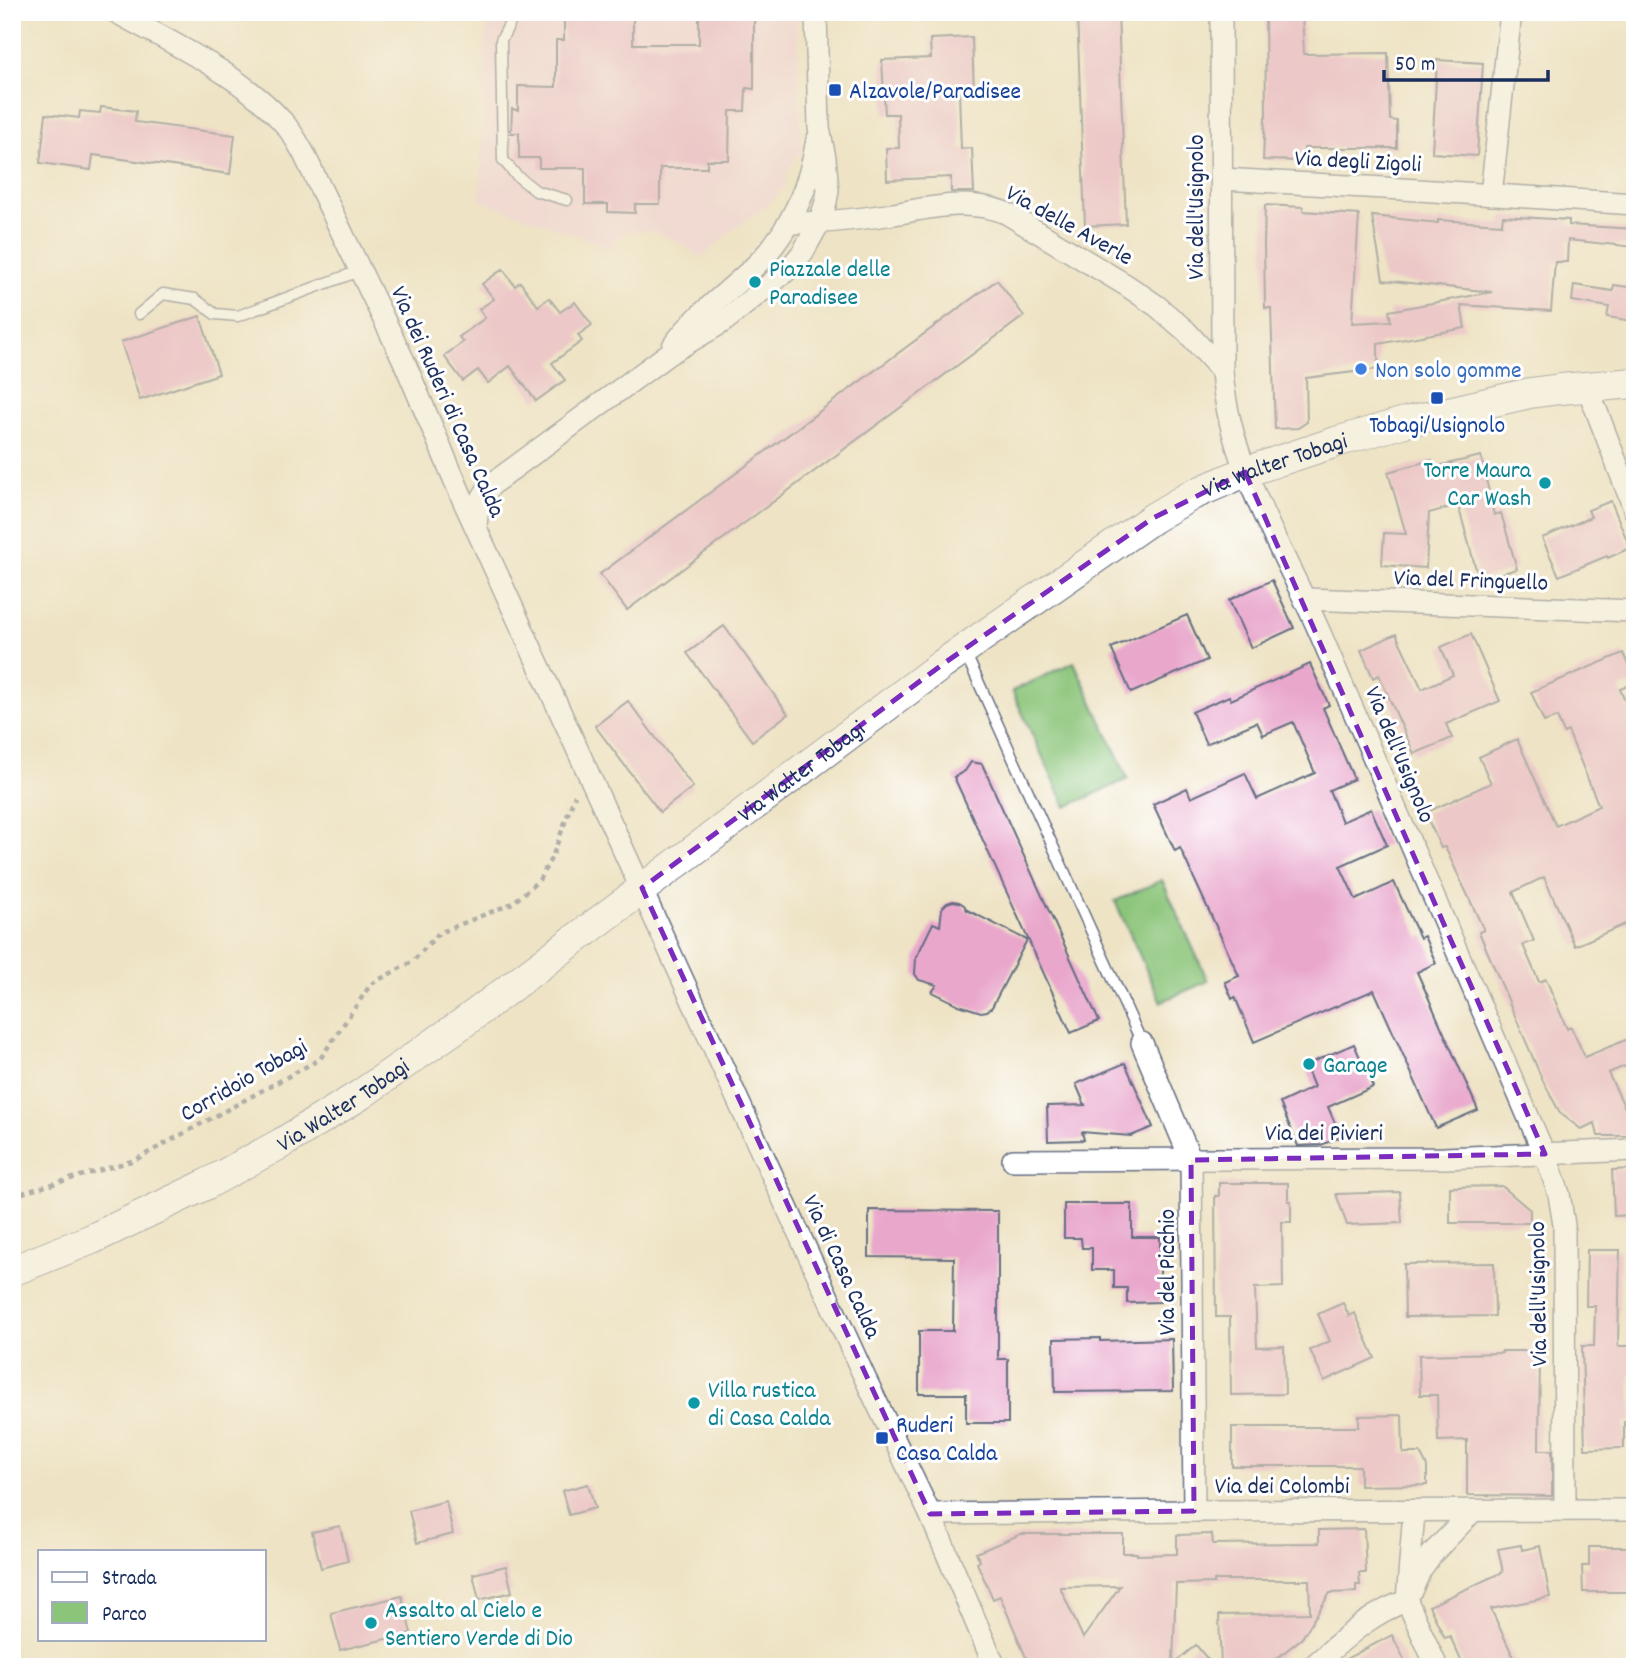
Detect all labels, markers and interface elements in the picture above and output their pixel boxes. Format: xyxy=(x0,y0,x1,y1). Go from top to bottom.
scale bar xyxy=(1384,38,1549,82)
text: 50 m xyxy=(1395,51,1435,81)
place label: Alzavole/Paradisee xyxy=(849,76,1021,110)
marker: Alzavole/Paradisee xyxy=(827,82,843,98)
street label: Via dell'Usignolo xyxy=(1181,134,1215,280)
street label: Via degli Zigoli xyxy=(1294,143,1422,183)
street label: Via delle Averle xyxy=(999,178,1138,276)
place label: Piazzale delle Paradisee xyxy=(769,254,891,316)
marker: Piazzale delle Paradisee xyxy=(747,274,763,290)
street label: Via dei Ruderi di Casa Calda xyxy=(380,281,513,524)
place label: Non solo gomme xyxy=(1375,355,1522,389)
marker: Non solo gomme xyxy=(1353,361,1369,377)
marker: Tobagi/Usignolo xyxy=(1429,390,1445,406)
place label: Tobagi/Usignolo xyxy=(1369,410,1505,444)
street label: Via Walter Tobagi xyxy=(1198,426,1352,509)
place label: Torre Maura Car Wash xyxy=(1423,455,1532,517)
marker: Torre Maura Car Wash xyxy=(1537,475,1553,491)
street label: Via del Fringuello xyxy=(1393,562,1549,602)
street label: Via dell'Usignolo xyxy=(1354,682,1442,829)
street label: Via Walter Tobagi xyxy=(731,714,874,832)
street label: Corridoio Tobagi xyxy=(175,1031,314,1132)
place label: Garage xyxy=(1323,1050,1388,1084)
street label: Via Walter Tobagi xyxy=(271,1051,418,1162)
marker: Garage xyxy=(1301,1056,1317,1072)
street label: Via dei Pivieri xyxy=(1265,1118,1383,1152)
street label: Via di Casa Calda xyxy=(792,1190,889,1345)
street label: Via del Picchio xyxy=(1152,1209,1186,1335)
street label: Via dell'Usignolo xyxy=(1522,1221,1558,1367)
place label: Villa rustica di Casa Calda xyxy=(708,1375,831,1437)
marker: Villa rustica di Casa Calda xyxy=(686,1395,702,1411)
place label: Ruderi Casa Calda xyxy=(896,1410,998,1472)
marker: Ruderi Casa Calda xyxy=(874,1430,890,1446)
street label: Via dei Colombi xyxy=(1215,1471,1349,1505)
legend xyxy=(38,1550,266,1640)
text: Strada xyxy=(102,1565,157,1595)
place label: Assalto al Cielo e Sentiero Verde di Dio xyxy=(385,1595,573,1657)
text: Parco xyxy=(102,1601,147,1631)
marker: Assalto al Cielo e Sentiero Verde di Dio xyxy=(363,1615,379,1631)

